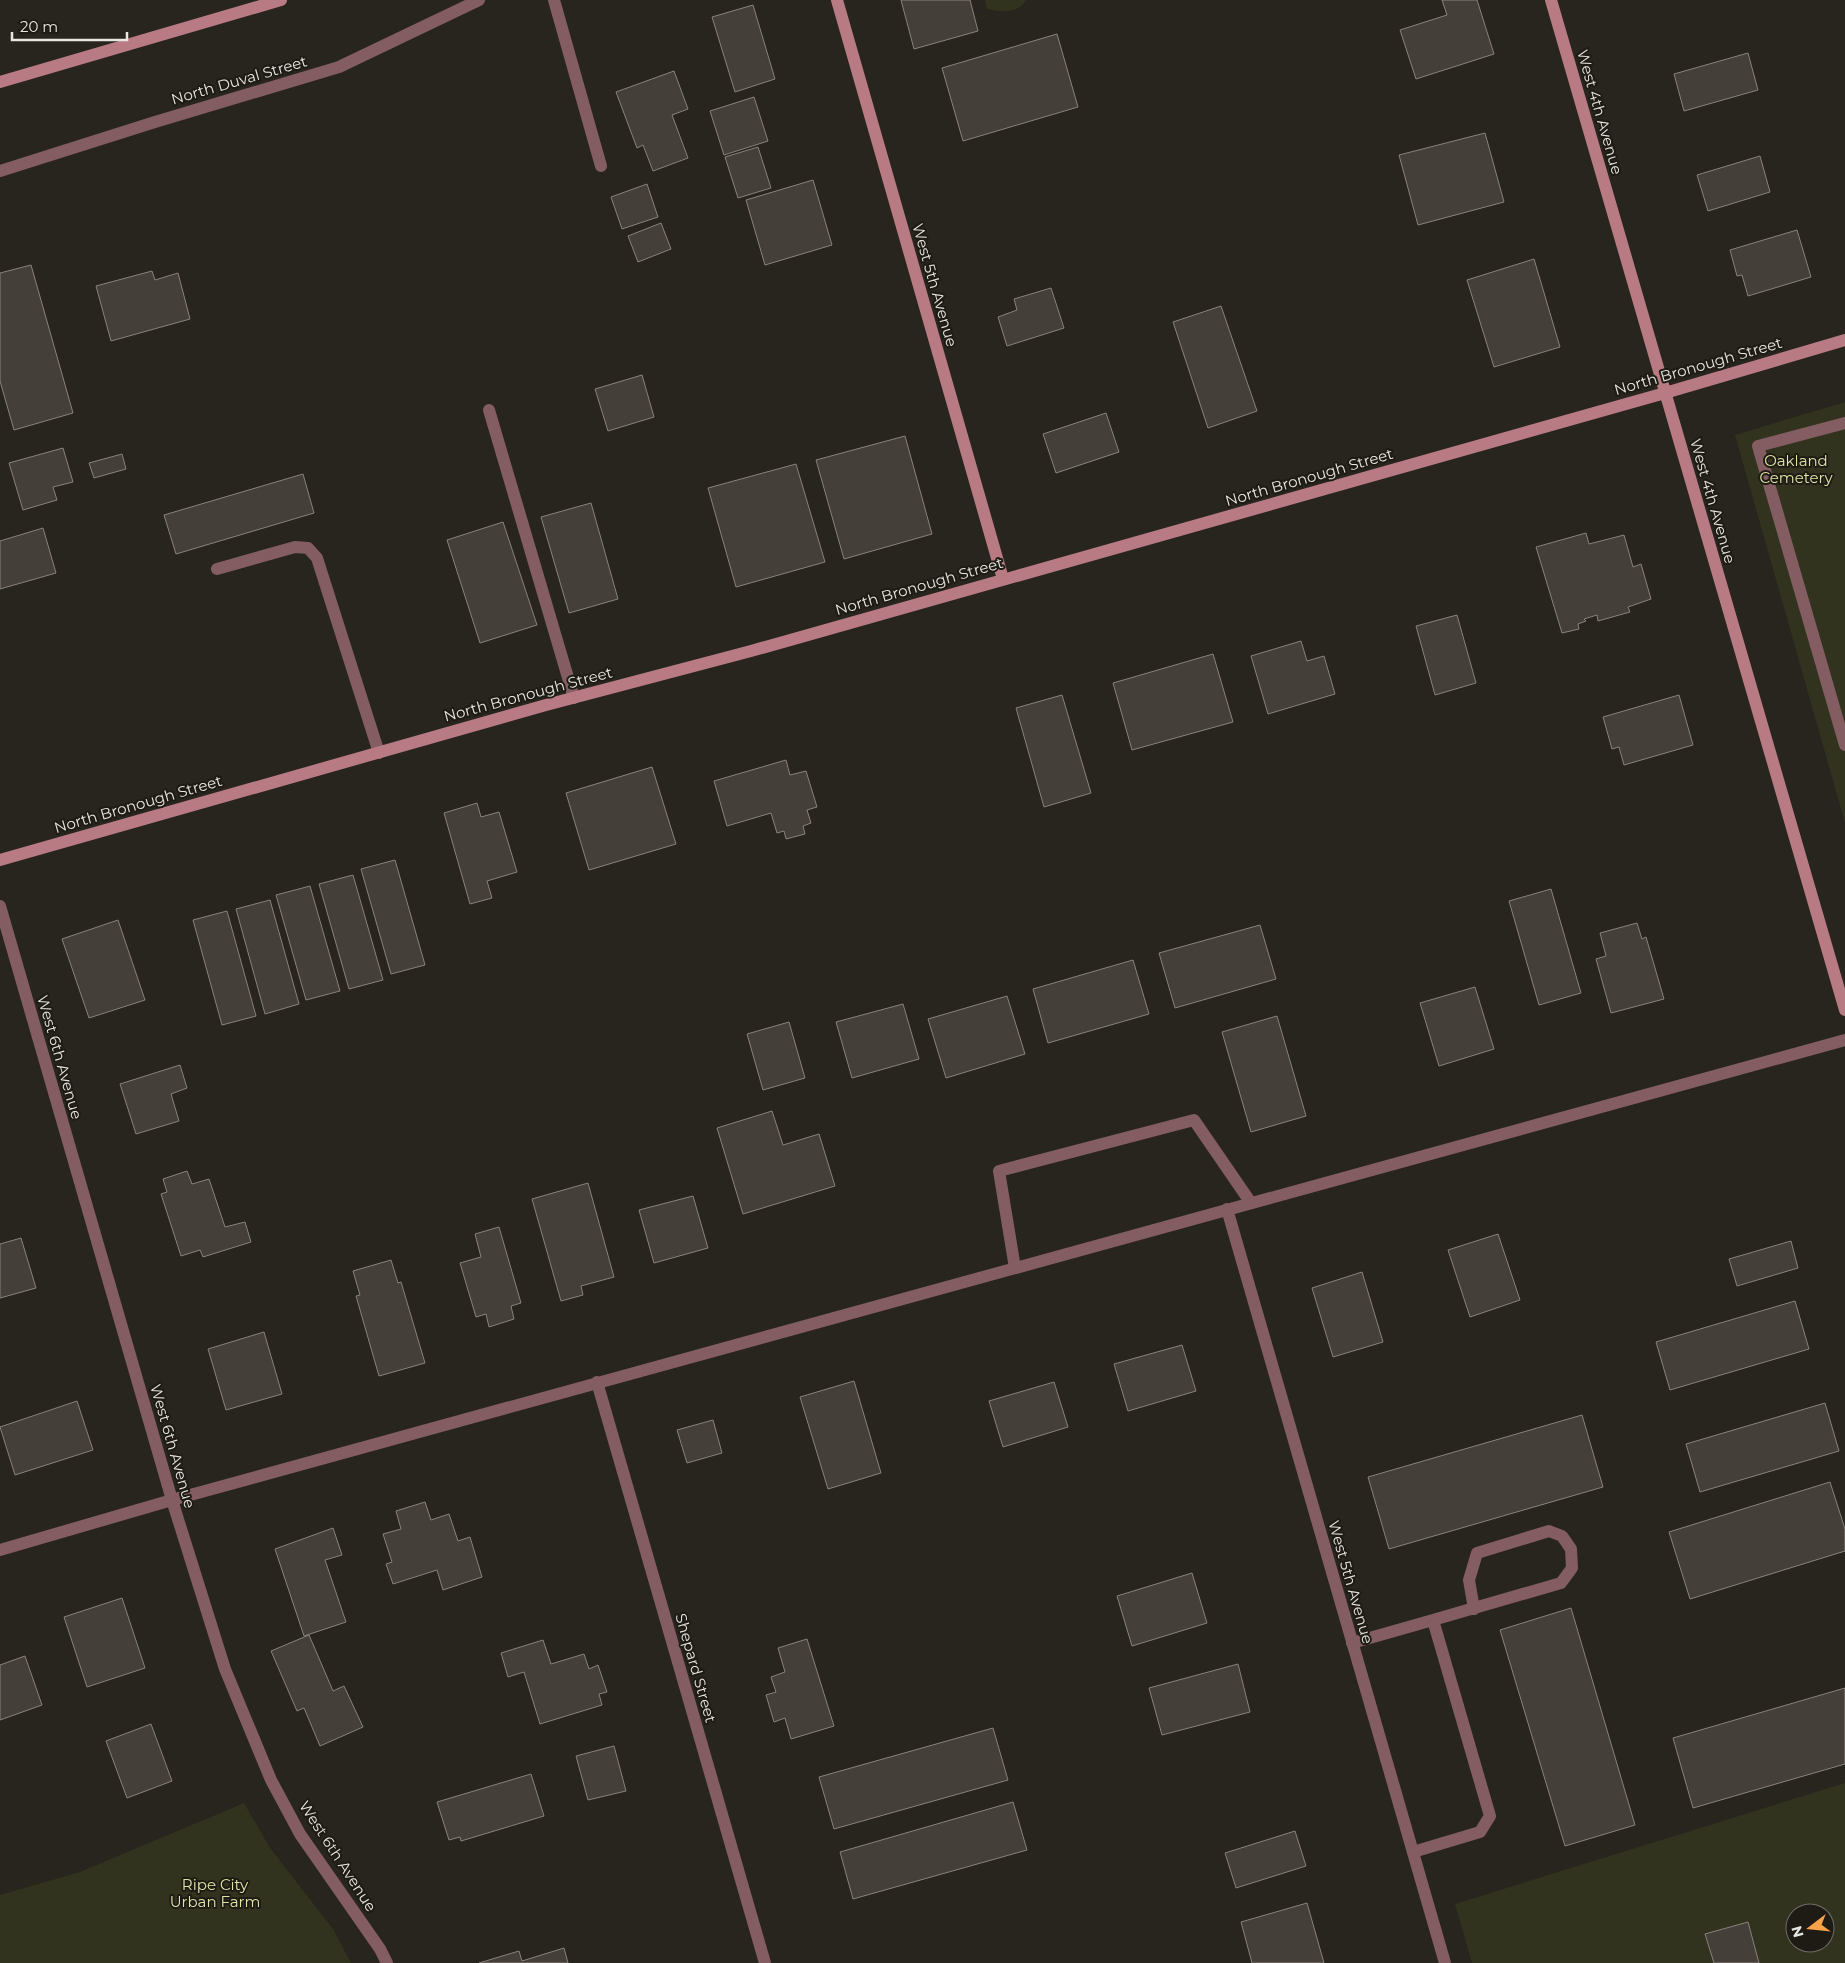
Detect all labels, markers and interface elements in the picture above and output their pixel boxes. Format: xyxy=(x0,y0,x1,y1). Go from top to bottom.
scale bar xyxy=(12,10,128,42)
text: 20 m xyxy=(20,17,58,36)
street label: West 4th Avenue xyxy=(1573,47,1627,177)
street label: North Duval Street xyxy=(169,52,309,108)
street label: West 5th Avenue xyxy=(908,221,962,349)
street label: North Bronough Street xyxy=(1612,333,1784,399)
street label: West 4th Avenue xyxy=(1686,436,1740,566)
street label: North Bronough Street xyxy=(1223,444,1395,510)
park label: Oakland Cemetery xyxy=(1759,451,1833,487)
street label: North Bronough Street xyxy=(833,553,1005,619)
street label: North Bronough Street xyxy=(442,662,614,726)
street label: North Bronough Street xyxy=(52,771,224,837)
street label: West 6th Avenue xyxy=(33,993,87,1121)
street label: West 6th Avenue xyxy=(146,1382,200,1510)
street label: West 5th Avenue xyxy=(1324,1518,1378,1646)
street label: Shepard Street xyxy=(671,1611,721,1725)
street label: West 6th Avenue xyxy=(295,1797,381,1915)
park label: Ripe City Urban Farm xyxy=(170,1875,260,1911)
north arrow xyxy=(1785,1903,1835,1953)
text: N xyxy=(1787,1924,1808,1940)

